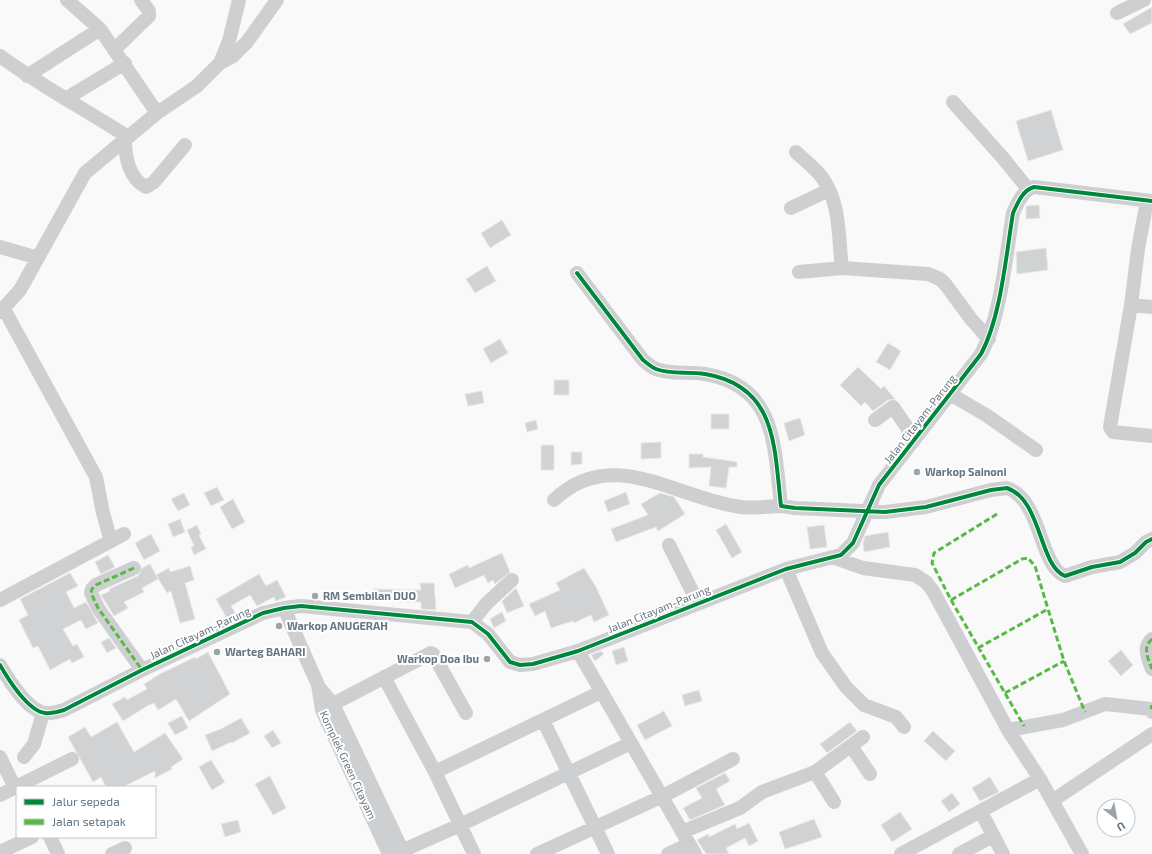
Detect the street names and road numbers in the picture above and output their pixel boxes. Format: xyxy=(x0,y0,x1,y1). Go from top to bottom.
street label: Jalan Citayam-Parung xyxy=(881,372,958,466)
street label: Jalan Citayam-Parung xyxy=(606,582,712,635)
street label: Jalan Citayam-Parung xyxy=(148,604,252,662)
street label: Komplek Green Citayam xyxy=(318,708,379,821)

